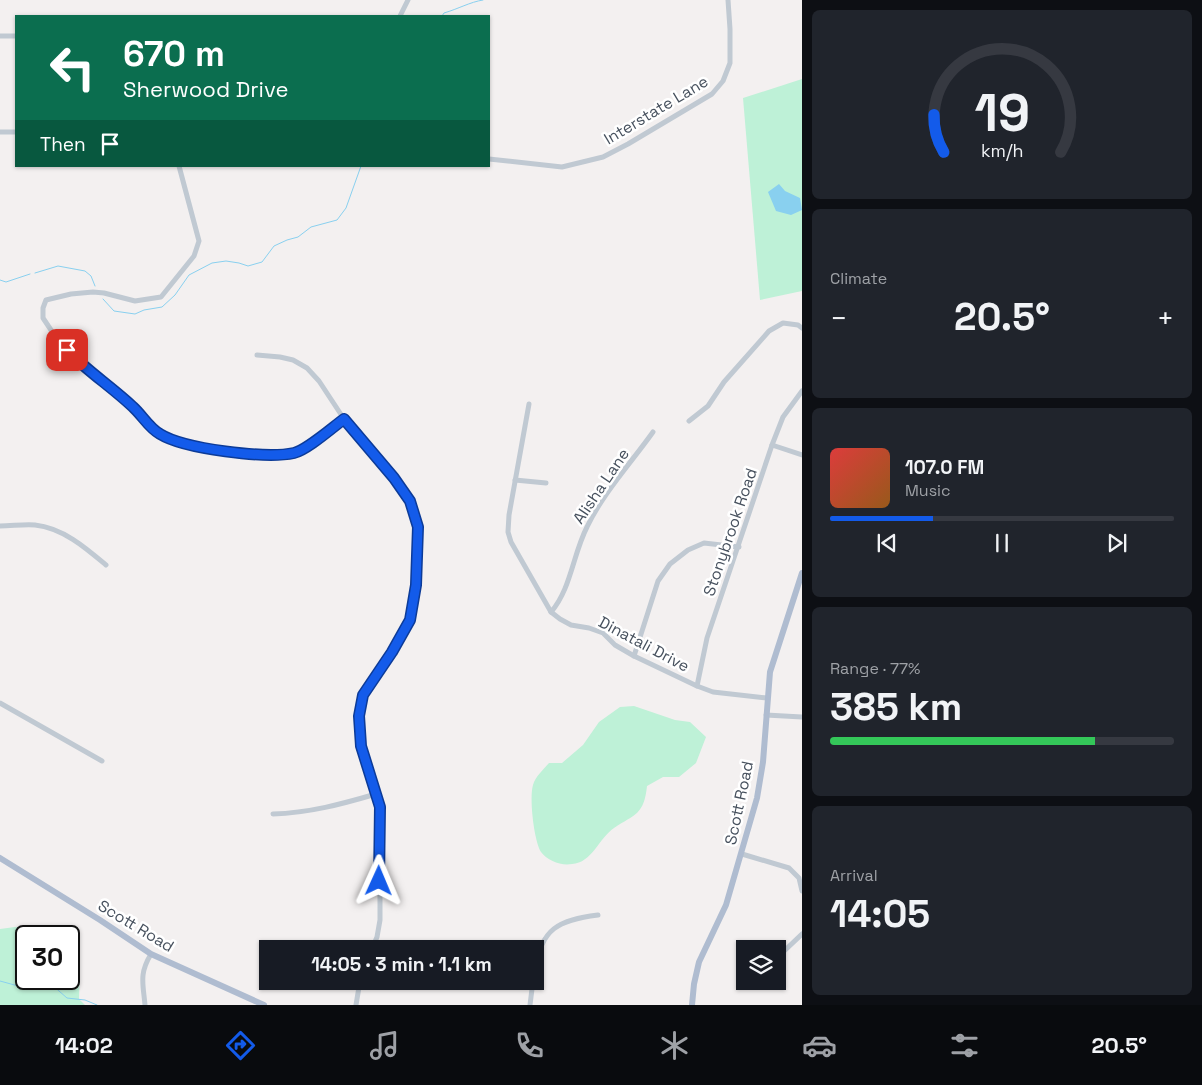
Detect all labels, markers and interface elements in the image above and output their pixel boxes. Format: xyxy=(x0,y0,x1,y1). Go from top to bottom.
text: 670 m xyxy=(123,32,225,76)
icon: left xyxy=(40,35,105,100)
street label: Interstate Lane xyxy=(600,71,712,149)
text: Sherwood Drive xyxy=(123,75,288,103)
text: 19 xyxy=(974,80,1030,146)
icon: arrive xyxy=(96,130,124,158)
text: Then xyxy=(40,132,86,157)
text: km/h xyxy=(981,139,1023,162)
text: Climate xyxy=(830,268,887,289)
text: 20.5° xyxy=(954,293,1050,341)
text: − xyxy=(830,300,847,336)
text: + xyxy=(1157,300,1174,336)
pin xyxy=(46,329,88,371)
icon: arrive xyxy=(53,336,81,364)
street label: Alisha Lane xyxy=(568,444,634,528)
text: 107.0 FM xyxy=(905,455,984,480)
street label: Stonybrook Road xyxy=(698,465,762,599)
text: Music xyxy=(905,480,951,501)
icon: previous xyxy=(873,529,901,557)
icon: pause xyxy=(988,529,1016,557)
icon: next xyxy=(1103,529,1131,557)
street label: Dinatali Drive xyxy=(595,611,693,677)
text: Range · 77% xyxy=(830,658,920,679)
text: 385 km xyxy=(830,683,962,731)
street label: Scott Road xyxy=(720,759,758,847)
position arrow xyxy=(352,854,404,906)
text: Arrival xyxy=(830,865,878,886)
text: 14:05 xyxy=(830,890,930,938)
street label: Scott Road xyxy=(94,895,178,957)
speed limit sign: 30 xyxy=(15,925,80,990)
map controls xyxy=(736,940,786,990)
button: layers xyxy=(736,940,786,990)
text: 14:05 · 3 min · 1.1 km xyxy=(311,952,492,977)
icon: directions xyxy=(223,1028,258,1063)
icon: music xyxy=(367,1028,402,1063)
icon: phone xyxy=(512,1028,547,1063)
icon: climate xyxy=(657,1028,692,1063)
icon: car xyxy=(802,1028,837,1063)
icon: filters xyxy=(947,1028,982,1063)
text: 14:02 xyxy=(55,1031,113,1059)
text: 20.5° xyxy=(1092,1031,1147,1059)

